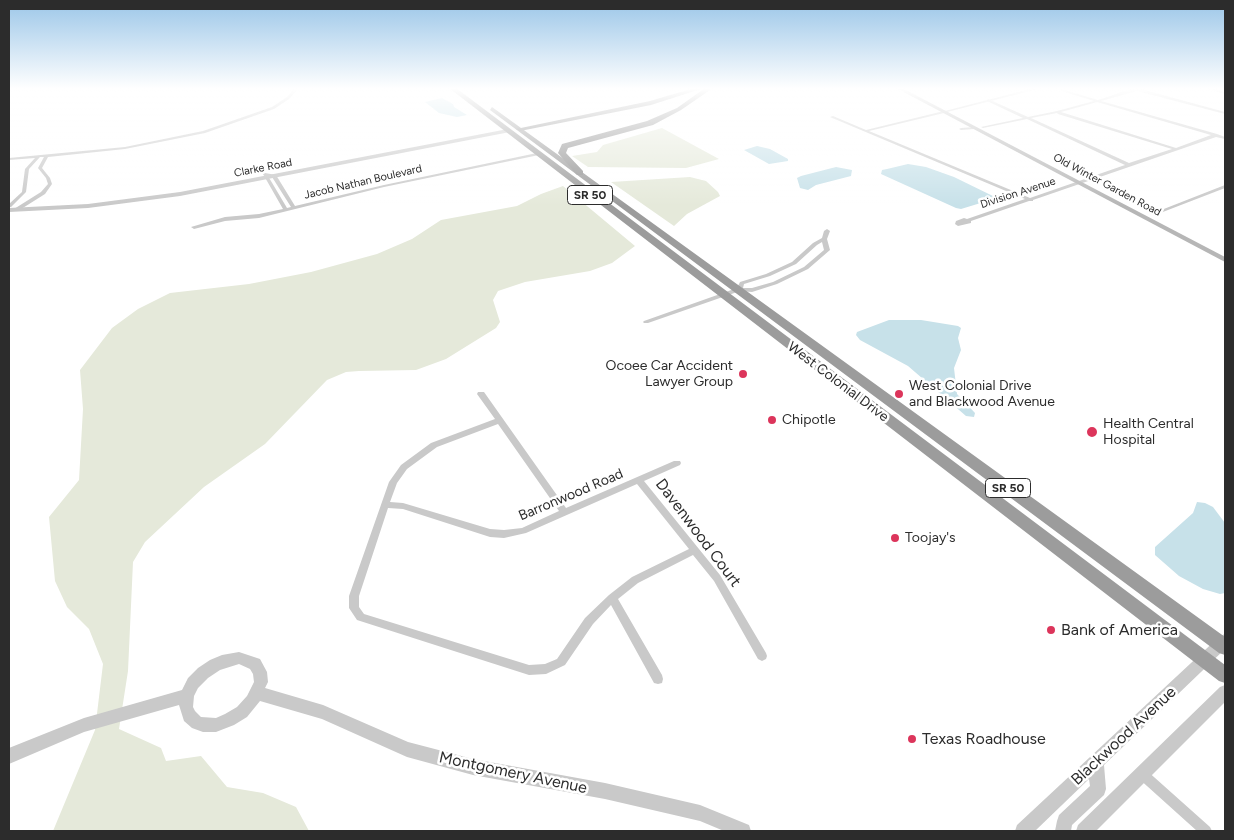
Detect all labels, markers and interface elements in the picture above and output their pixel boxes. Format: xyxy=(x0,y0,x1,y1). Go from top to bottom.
street label: Old Winter Garden Road xyxy=(1051,151,1163,219)
street label: Clarke Road xyxy=(233,156,293,180)
street label: Jacob Nathan Boulevard xyxy=(303,162,423,202)
street label: Division Avenue xyxy=(979,175,1057,211)
road number: SR 50 xyxy=(568,186,612,204)
street label: West Colonial Drive xyxy=(784,338,892,426)
place label: Ocoee Car Accident Lawyer Group xyxy=(606,358,733,391)
marker: Ocoee Car Accident Lawyer Group xyxy=(737,368,749,380)
place label: West Colonial Drive and Blackwood Avenue xyxy=(909,378,1055,411)
marker: West Colonial Drive and Blackwood Avenue xyxy=(893,388,905,400)
place label: Chipotle xyxy=(782,412,836,428)
marker: Chipotle xyxy=(766,414,778,426)
place label: Health Central Hospital xyxy=(1103,416,1194,448)
marker: Health Central Hospital xyxy=(1085,425,1099,439)
street label: Barronwood Road xyxy=(516,465,626,525)
street label: Davenwood Court xyxy=(651,475,745,591)
road number: SR 50 xyxy=(986,478,1030,498)
place label: Toojay's xyxy=(905,530,956,546)
marker: Toojay's xyxy=(889,532,901,544)
place label: Bank of America xyxy=(1061,620,1178,640)
marker: Bank of America xyxy=(1045,624,1057,636)
street label: Blackwood Avenue xyxy=(1068,683,1180,789)
place label: Texas Roadhouse xyxy=(922,729,1046,749)
marker: Texas Roadhouse xyxy=(906,733,918,745)
street label: Montgomery Avenue xyxy=(437,748,589,798)

